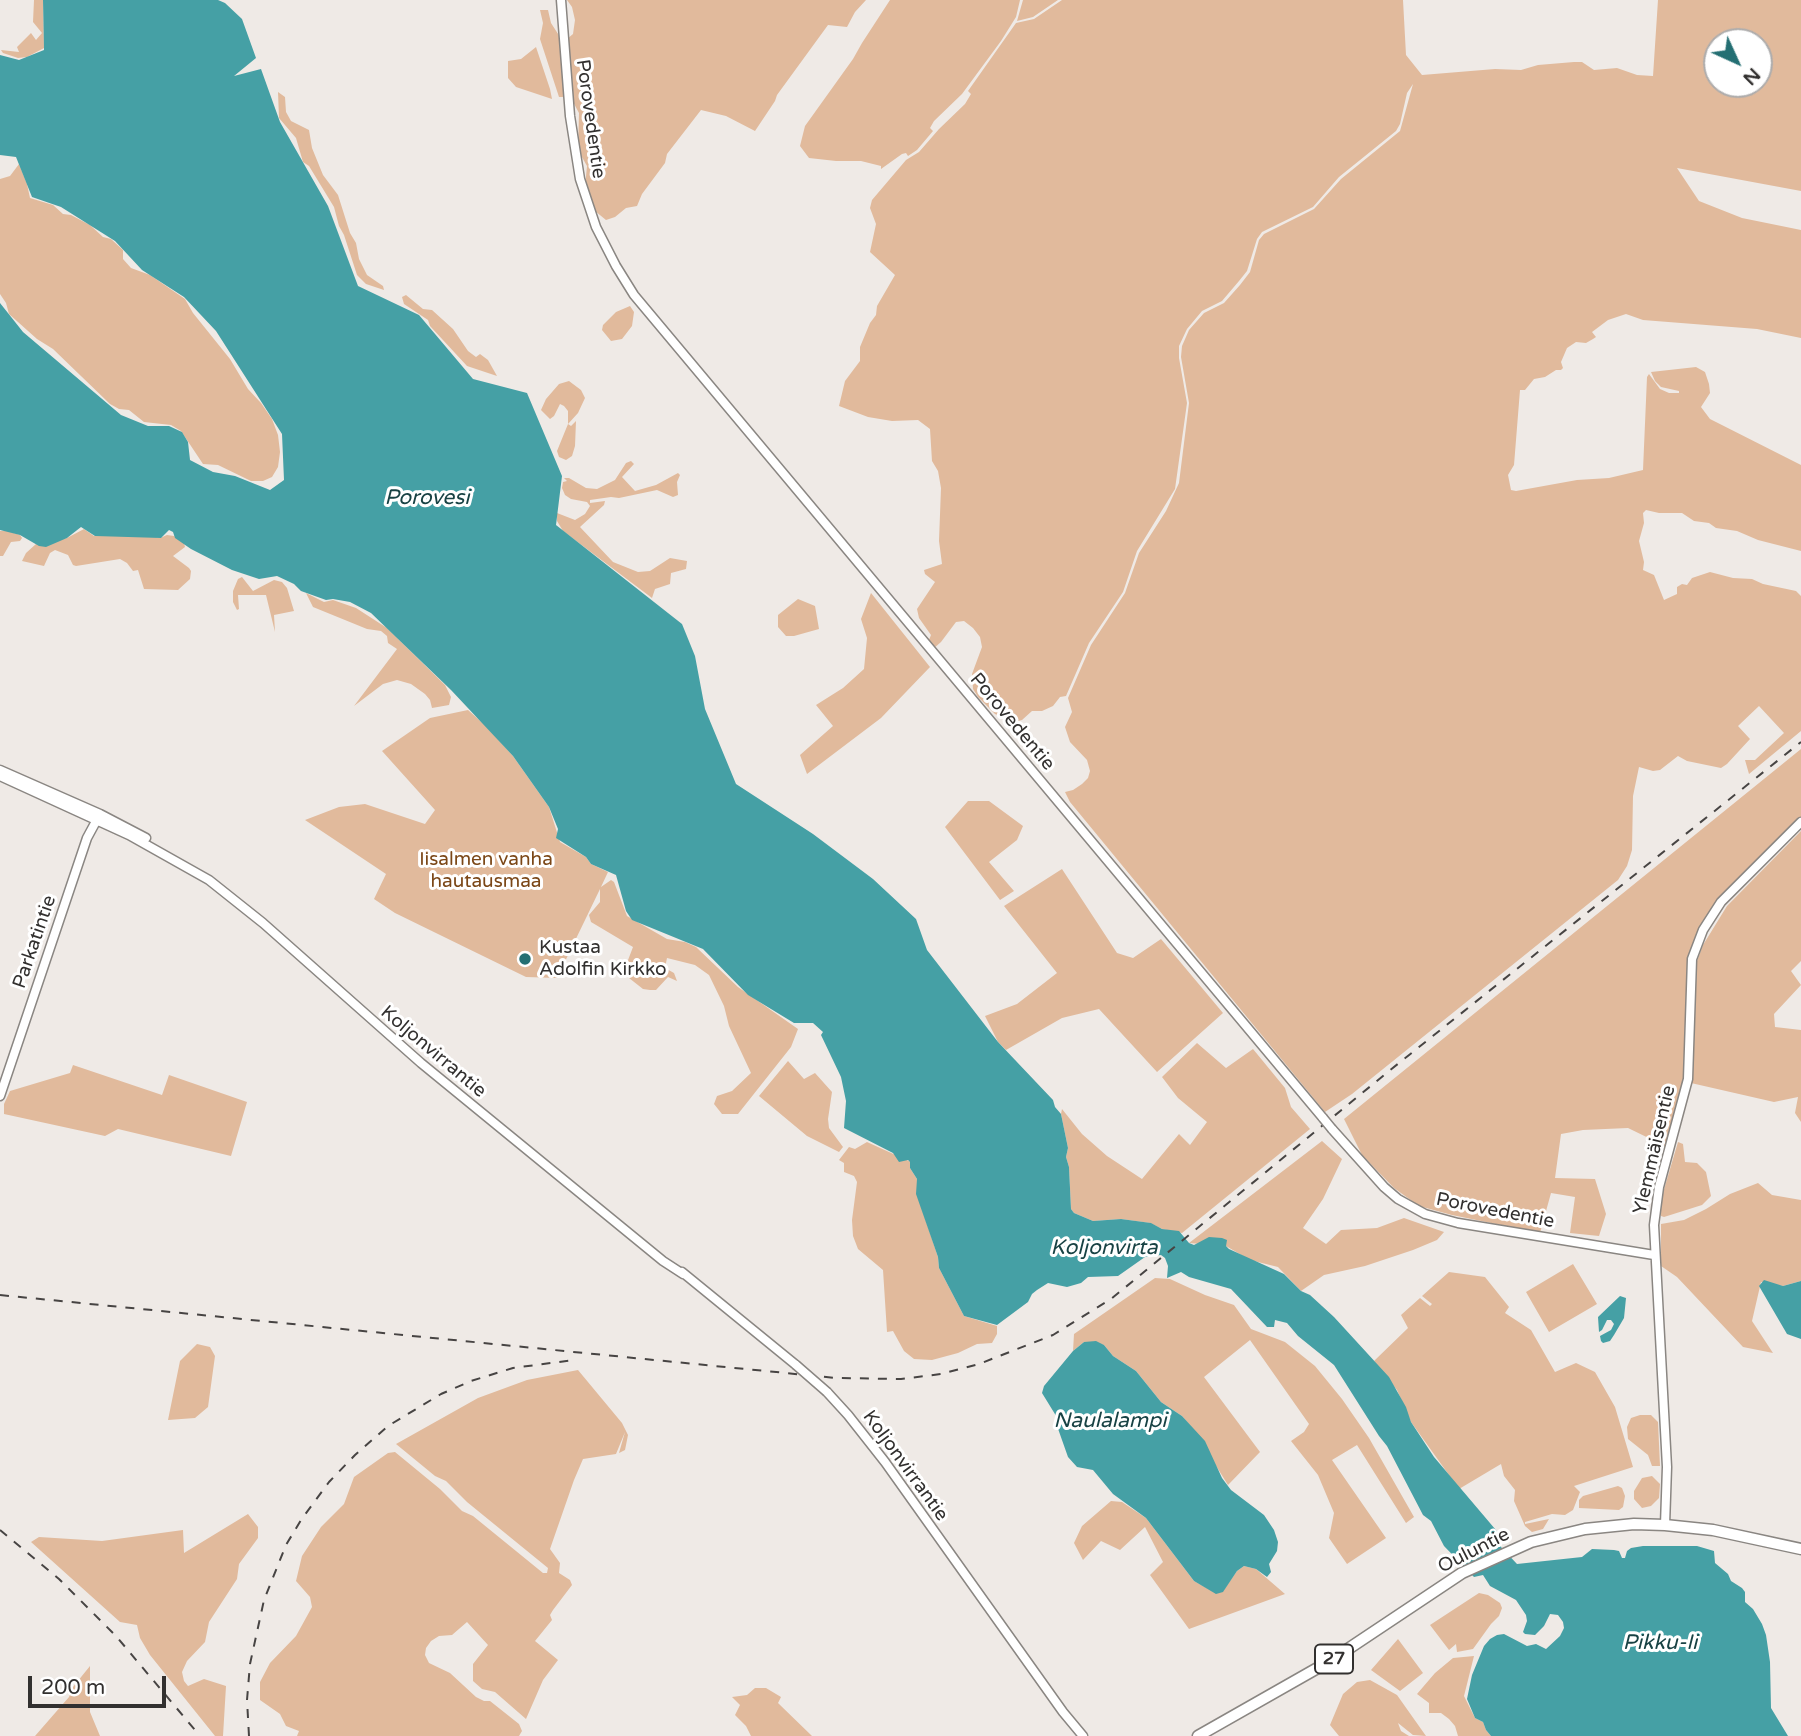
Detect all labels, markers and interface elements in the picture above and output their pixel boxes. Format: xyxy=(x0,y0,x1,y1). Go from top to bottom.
north arrow xyxy=(1703,28,1773,98)
street label: Porovedentie xyxy=(570,58,610,180)
text: N xyxy=(1738,63,1765,90)
water label: Porovesi xyxy=(384,485,470,511)
street label: Porovedentie xyxy=(965,669,1059,775)
park label: Iisalmen vanha hautausmaa xyxy=(419,849,553,893)
street label: Parkatintie xyxy=(8,892,62,992)
place label: Kustaa Adolfin Kirkko xyxy=(539,937,667,981)
marker: Kustaa Adolfin Kirkko xyxy=(517,951,533,967)
street label: Koljonvirrantie xyxy=(376,1001,490,1103)
street label: Ylemmäisentie xyxy=(1629,1083,1681,1217)
street label: Porovedentie xyxy=(1434,1188,1556,1234)
water label: Koljonvirta xyxy=(1051,1235,1157,1261)
street label: Koljonvirrantie xyxy=(857,1406,953,1526)
water label: Naulalampi xyxy=(1053,1408,1167,1434)
street label: Ouluntie xyxy=(1434,1523,1514,1579)
water label: Pikku-Ii xyxy=(1623,1630,1697,1656)
road number: 27 xyxy=(1315,1644,1353,1674)
scale bar xyxy=(32,1662,170,1706)
text: 200 m xyxy=(41,1675,105,1700)

